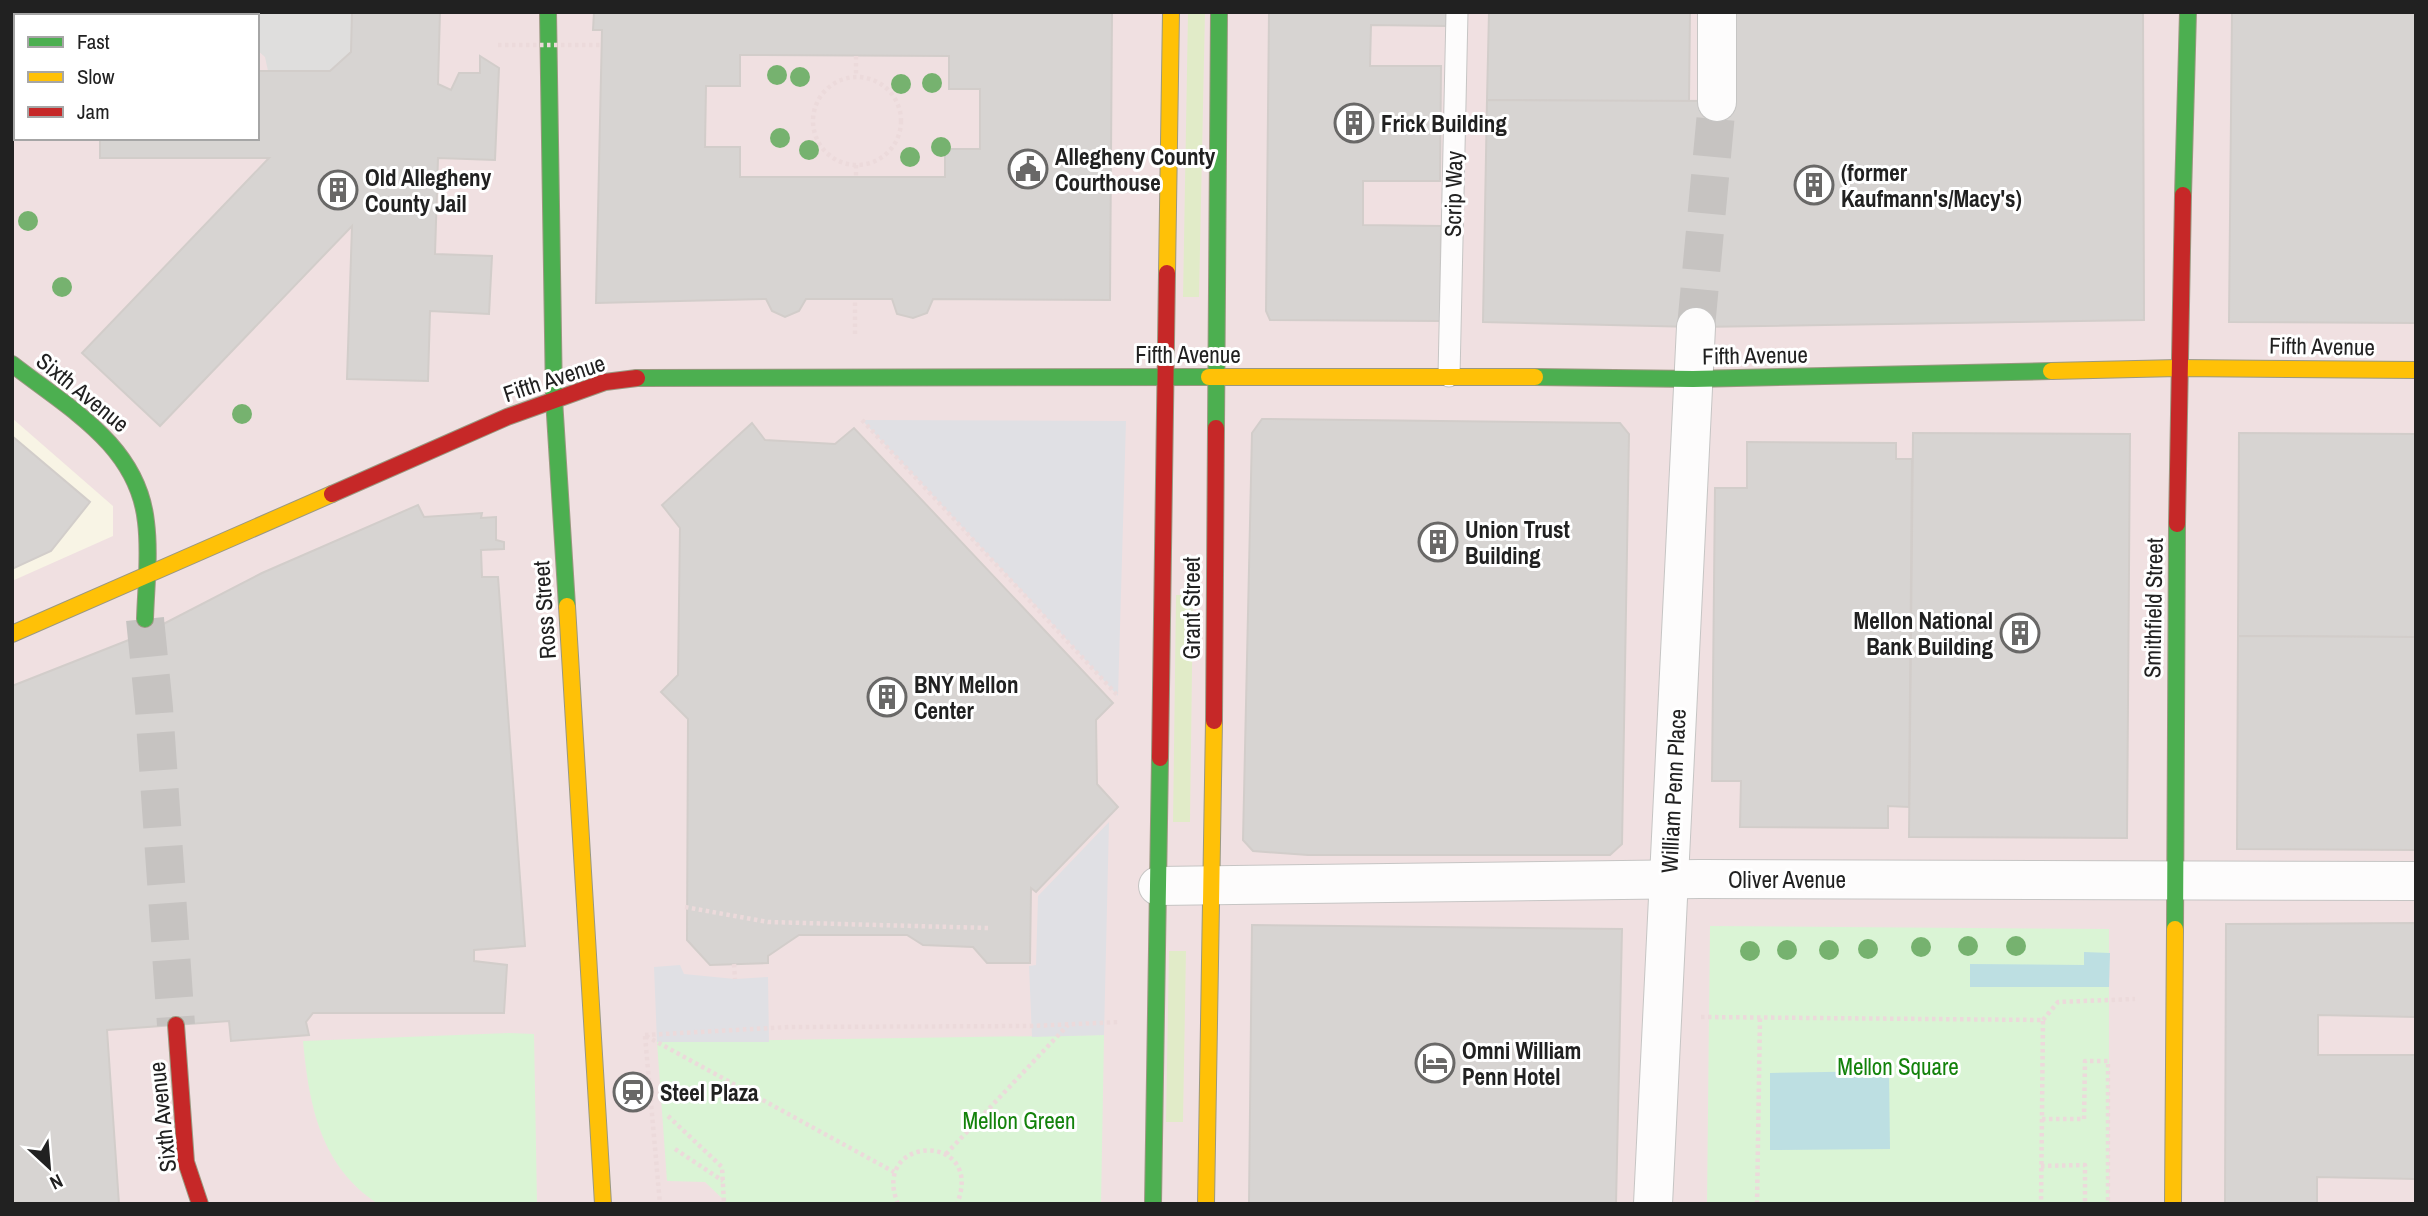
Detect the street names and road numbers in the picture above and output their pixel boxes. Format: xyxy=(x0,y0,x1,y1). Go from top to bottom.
street label: Scrip Way xyxy=(1437,150,1469,237)
street label: Fifth Avenue xyxy=(2269,330,2375,362)
street label: Fifth Avenue xyxy=(1135,339,1241,370)
street label: Fifth Avenue xyxy=(1702,339,1808,371)
street label: Sixth Avenue xyxy=(30,345,136,439)
street label: Fifth Avenue xyxy=(499,347,609,409)
street label: Smithfield Street xyxy=(2136,537,2170,679)
street label: Grant Street xyxy=(1176,557,1207,659)
street label: Ross Street xyxy=(525,560,563,660)
street label: William Penn Place xyxy=(1653,708,1693,874)
street label: Oliver Avenue xyxy=(1728,864,1846,895)
street label: Sixth Avenue xyxy=(141,1060,183,1174)

